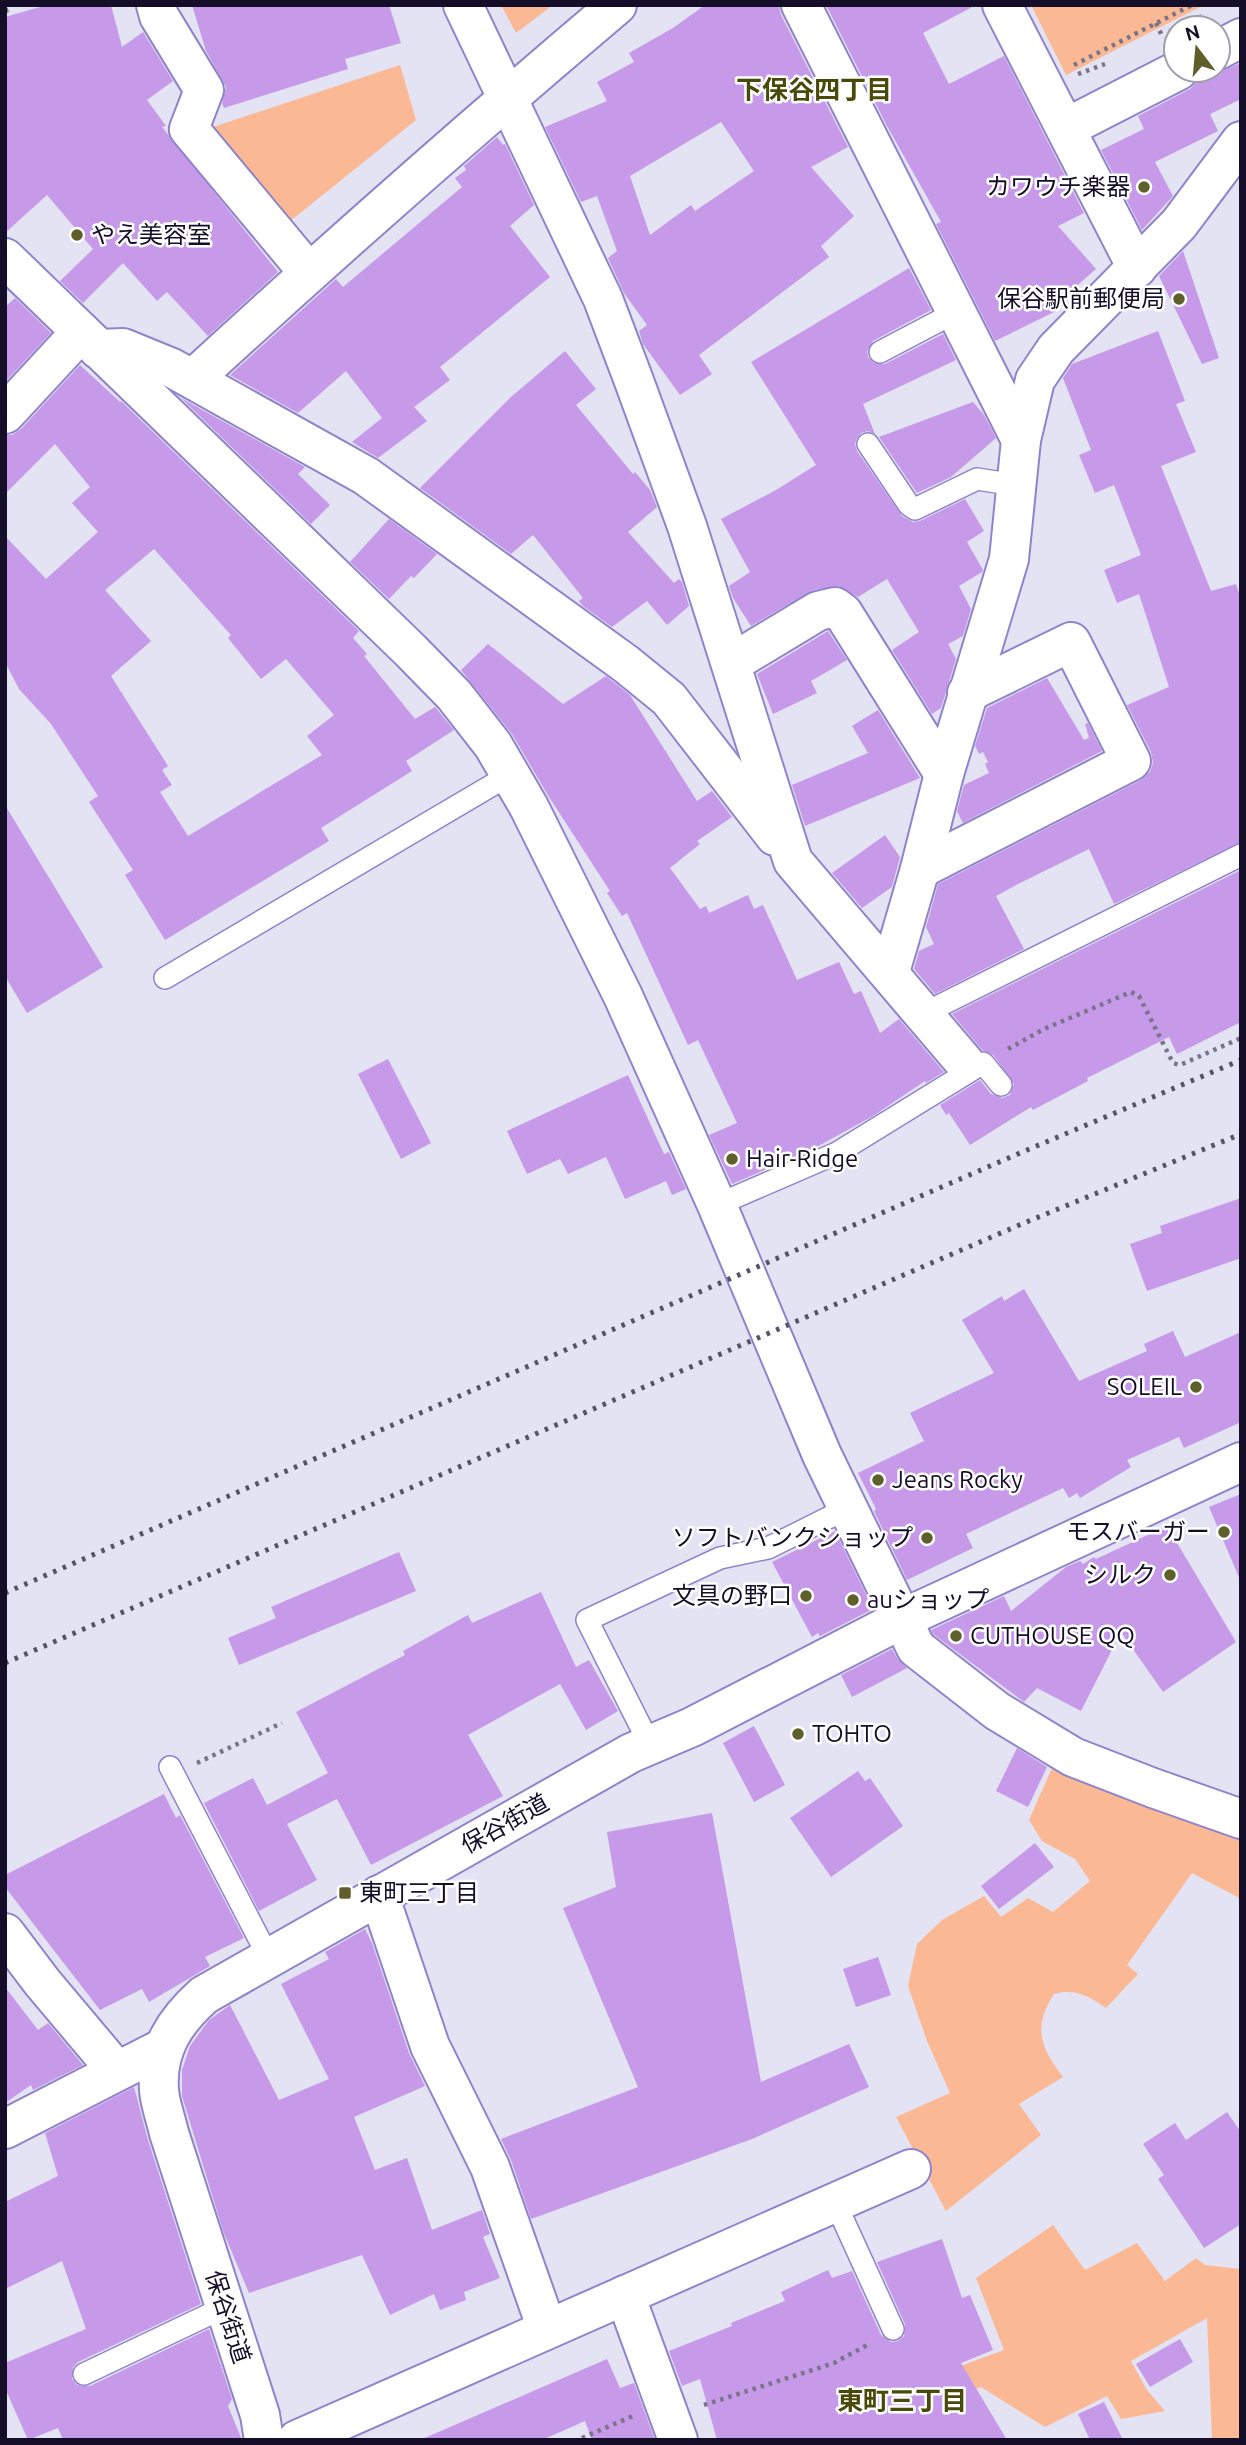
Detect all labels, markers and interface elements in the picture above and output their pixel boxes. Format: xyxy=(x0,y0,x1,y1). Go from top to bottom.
north arrow xyxy=(1162,14,1232,84)
text: N xyxy=(1182,20,1202,45)
district label: 下保谷四丁目 xyxy=(736,75,892,104)
place label: カワウチ楽器 xyxy=(986,173,1130,200)
marker: カワウチ楽器 xyxy=(1136,179,1152,195)
place label: やえ美容室 xyxy=(91,221,211,248)
marker: やえ美容室 xyxy=(69,227,85,243)
place label: 保谷駅前郵便局 xyxy=(997,285,1165,312)
marker: 保谷駅前郵便局 xyxy=(1171,291,1187,307)
place label: Hair-Ridge xyxy=(746,1145,858,1172)
marker: Hair-Ridge xyxy=(724,1151,740,1167)
place label: SOLEIL xyxy=(1107,1373,1182,1400)
marker: SOLEIL xyxy=(1188,1379,1204,1395)
place label: Jeans Rocky xyxy=(892,1466,1023,1493)
marker: Jeans Rocky xyxy=(870,1472,886,1488)
place label: モスバーガー xyxy=(1066,1518,1210,1545)
place label: ソフトバンクショップ xyxy=(672,1524,913,1551)
marker: モスバーガー xyxy=(1216,1524,1232,1540)
marker: ソフトバンクショップ xyxy=(919,1530,935,1546)
place label: シルク xyxy=(1084,1561,1156,1588)
marker: シルク xyxy=(1162,1567,1178,1583)
place label: 文具の野口 xyxy=(672,1582,792,1609)
place label: auショップ xyxy=(867,1586,989,1613)
marker: 文具の野口 xyxy=(798,1588,814,1604)
marker: auショップ xyxy=(845,1592,861,1608)
place label: CUTHOUSE QQ xyxy=(970,1622,1135,1649)
marker: CUTHOUSE QQ xyxy=(948,1628,964,1644)
place label: TOHTO xyxy=(812,1720,892,1747)
marker: TOHTO xyxy=(790,1726,806,1742)
street label: 保谷街道 xyxy=(456,1788,553,1859)
place label: 東町三丁目 xyxy=(359,1879,479,1906)
marker: 東町三丁目 xyxy=(337,1885,353,1901)
street label: 保谷街道 xyxy=(201,2267,256,2367)
district label: 東町三丁目 xyxy=(837,2386,967,2415)

